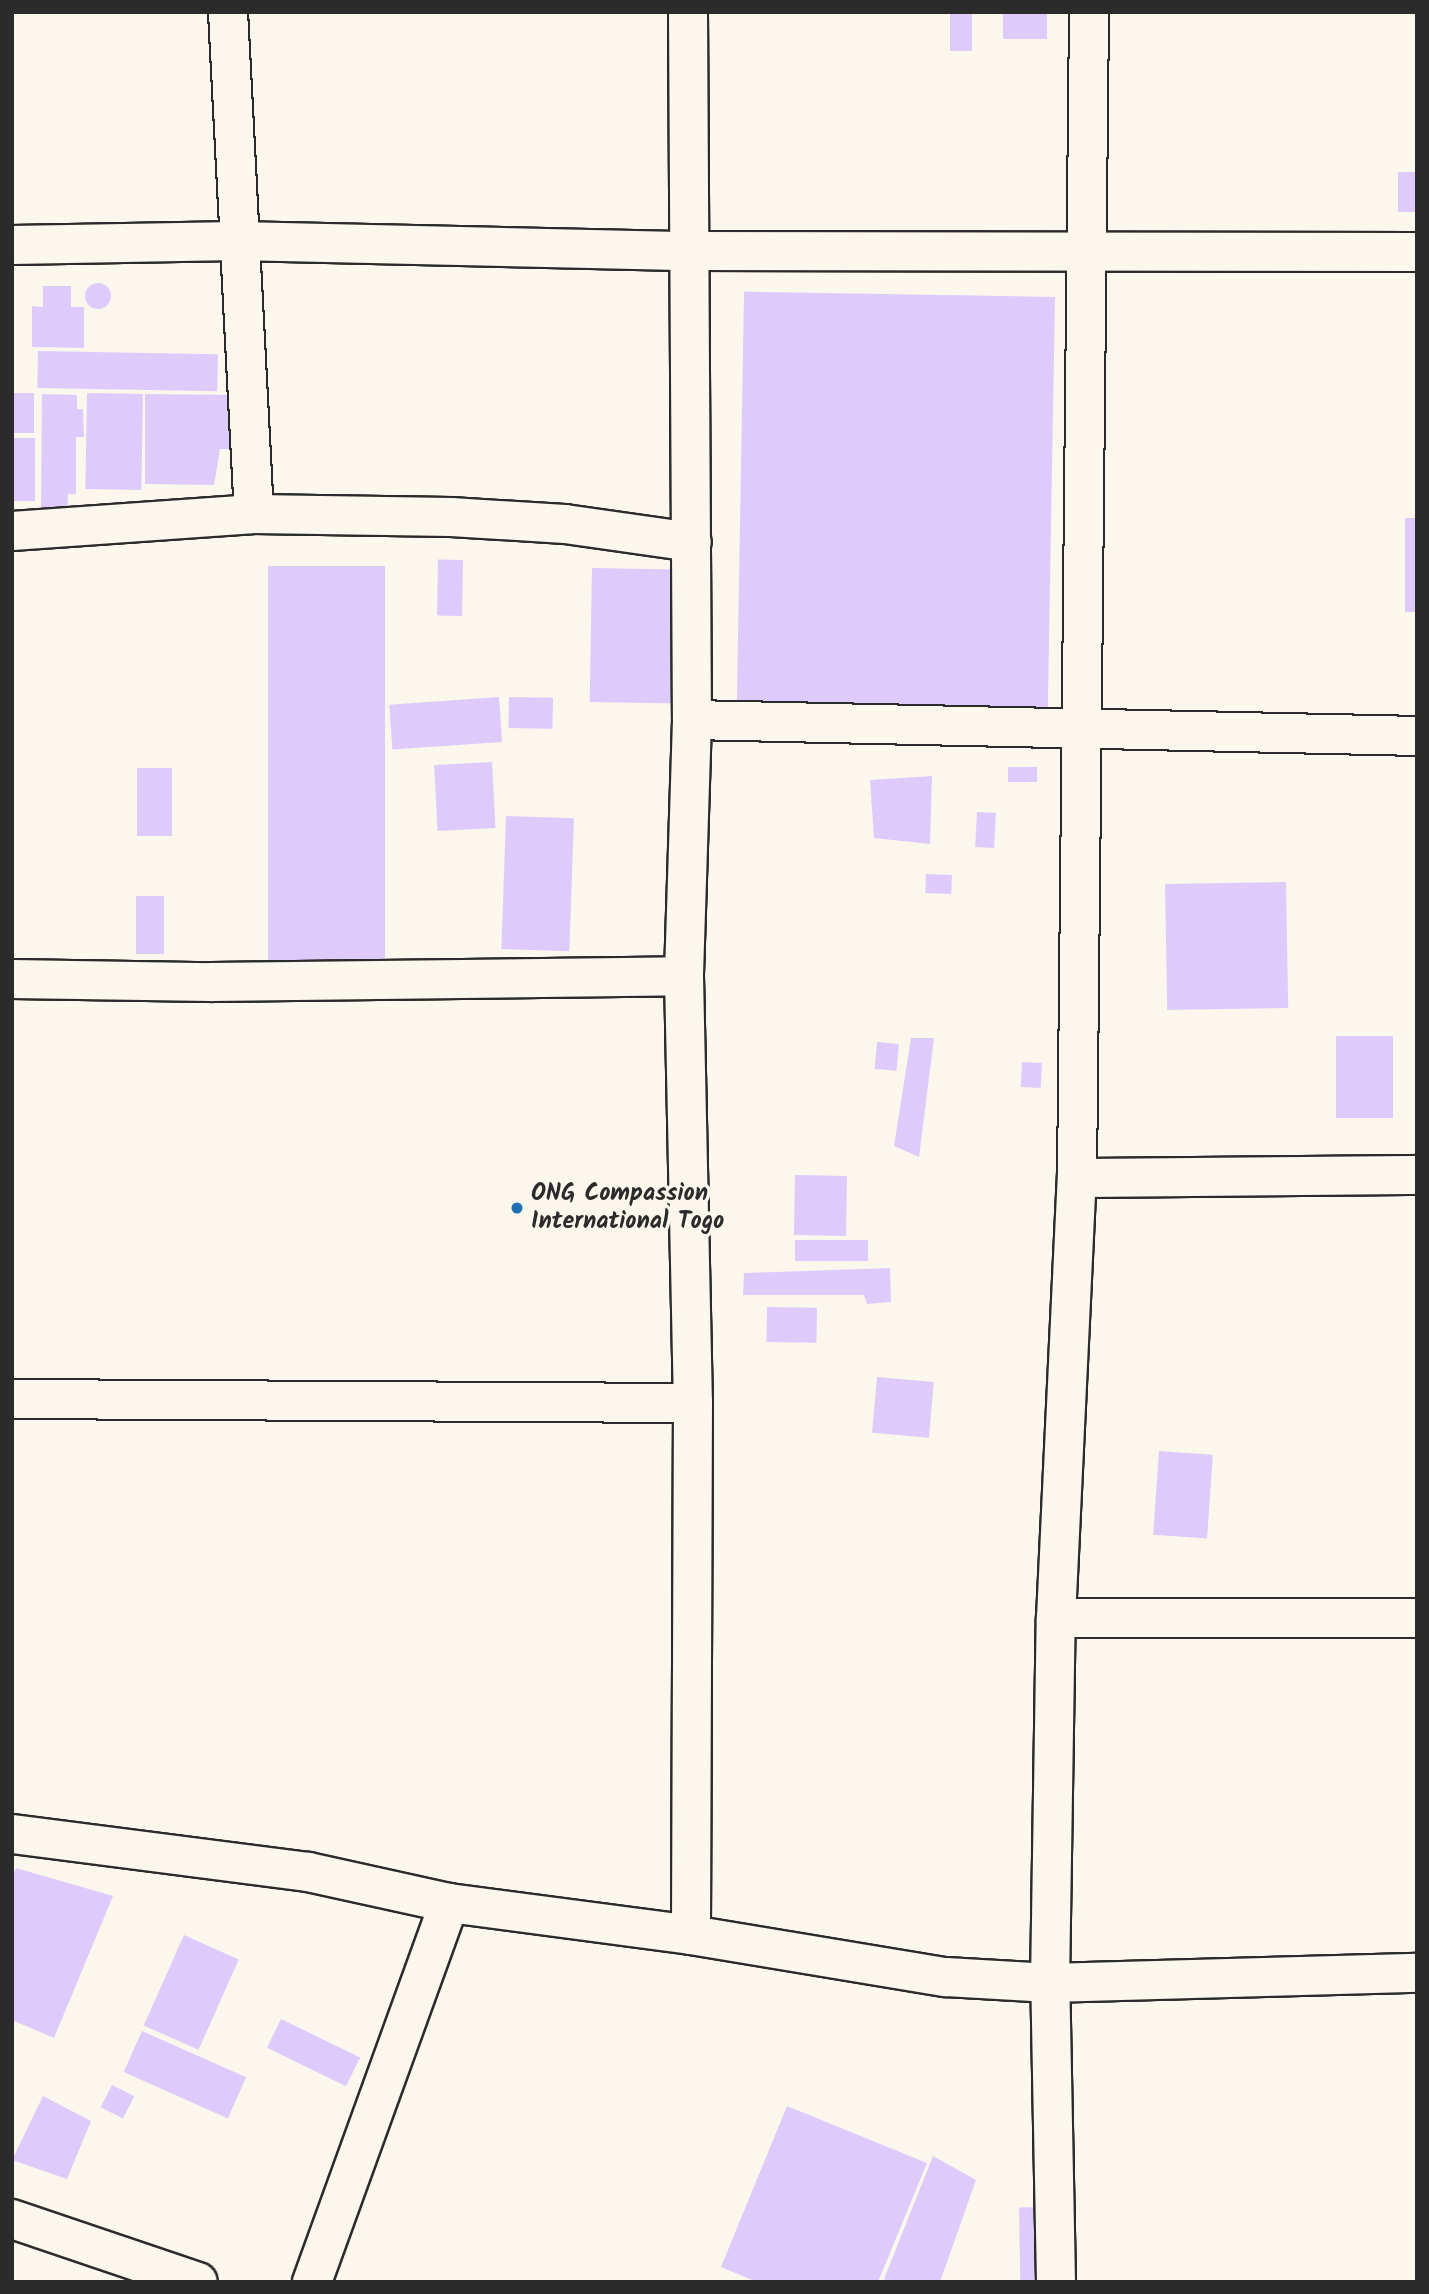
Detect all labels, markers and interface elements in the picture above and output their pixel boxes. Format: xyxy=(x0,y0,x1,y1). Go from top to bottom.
place label: ONG Compassion International Togo xyxy=(531,1180,724,1236)
marker: ONG Compassion International Togo xyxy=(509,1200,525,1216)

